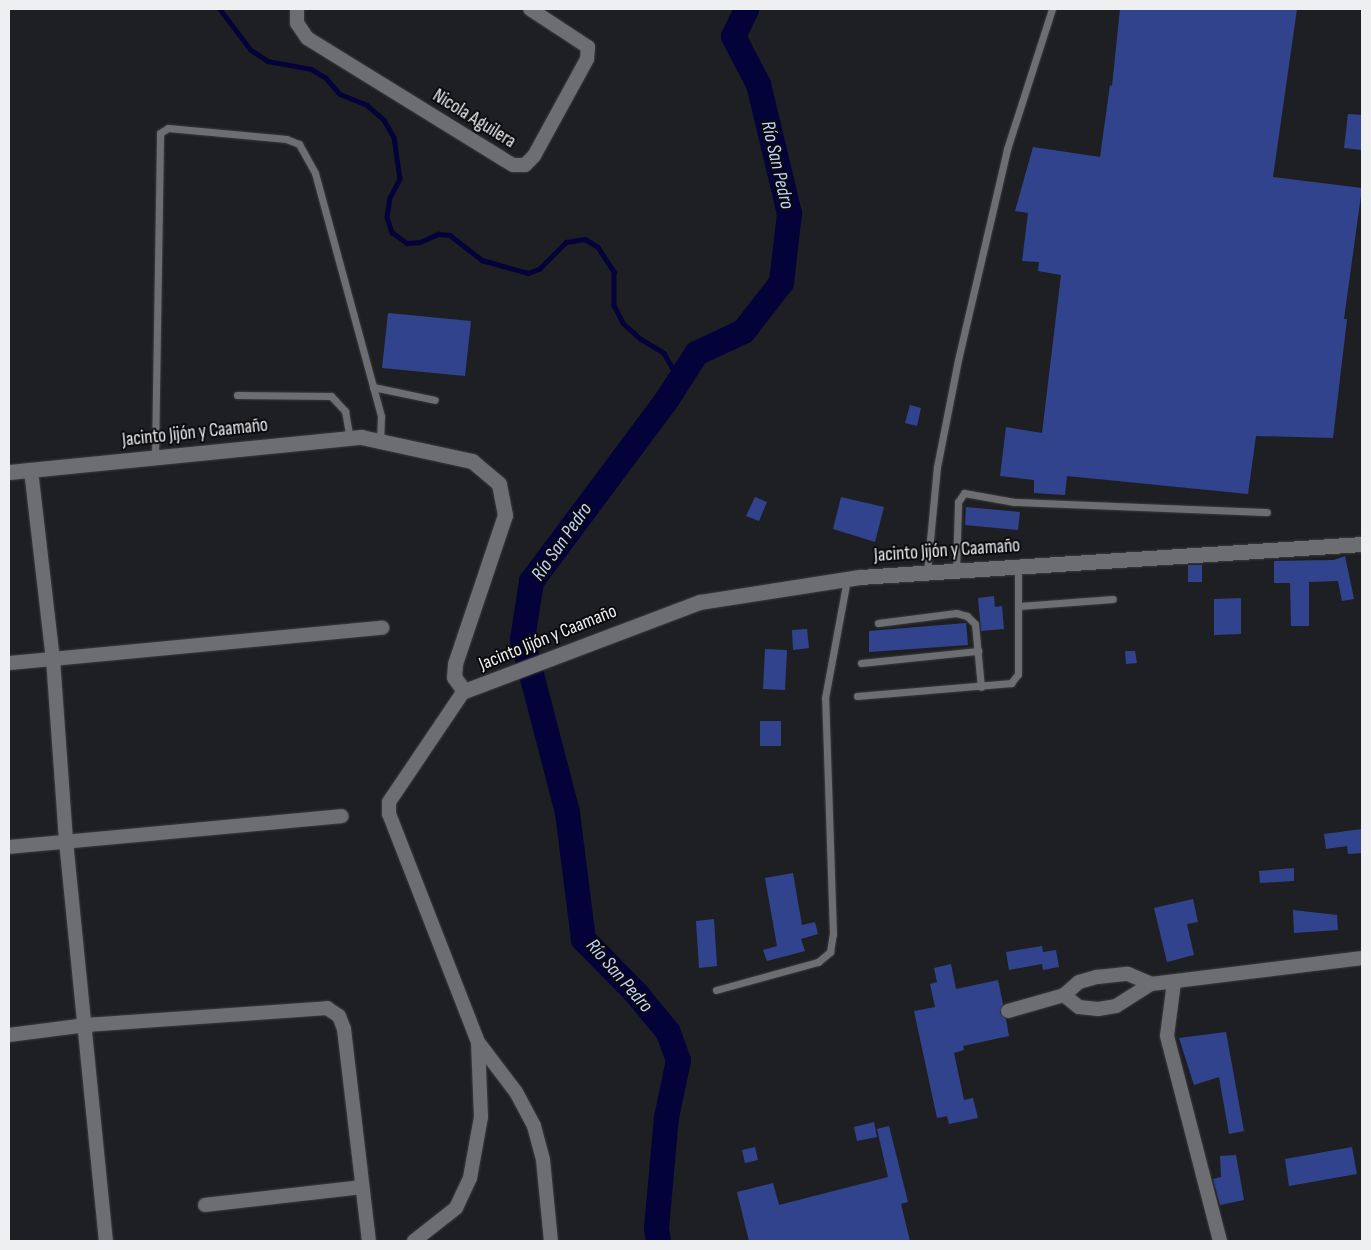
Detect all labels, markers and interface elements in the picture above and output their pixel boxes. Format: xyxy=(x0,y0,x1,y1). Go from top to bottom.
street label: Nicola Aguilera xyxy=(428,85,520,153)
water label: Río San Pedro xyxy=(755,119,799,211)
street label: Jacinto Jijón y Caamaño xyxy=(121,414,269,452)
water label: Río San Pedro xyxy=(526,498,598,586)
street label: Jacinto Jijón y Caamaño xyxy=(873,535,1021,567)
street label: Jacinto Jijón y Caamaño xyxy=(476,600,620,676)
water label: Río San Pedro xyxy=(581,934,657,1018)

